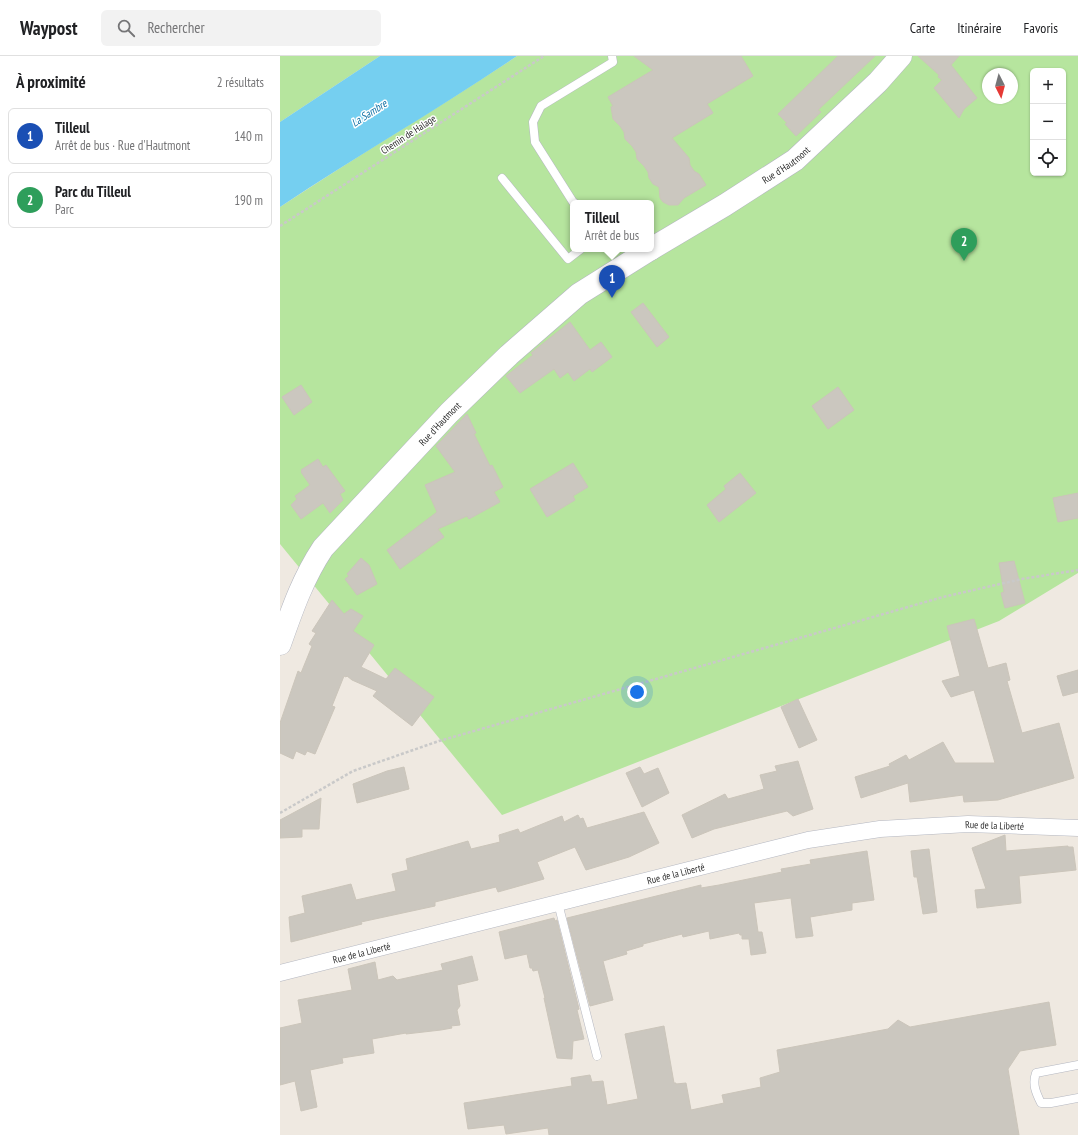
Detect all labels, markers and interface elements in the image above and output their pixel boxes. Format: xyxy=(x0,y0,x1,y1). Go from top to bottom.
search box xyxy=(101,10,381,46)
text: Waypost xyxy=(20,16,77,40)
icon: search xyxy=(115,17,137,39)
text: Rechercher xyxy=(147,18,205,37)
text: Carte xyxy=(910,19,935,37)
text: Itinéraire xyxy=(957,19,1002,37)
text: Favoris xyxy=(1024,19,1058,37)
north arrow xyxy=(982,68,1018,104)
map controls xyxy=(1030,68,1066,176)
button: + xyxy=(1030,68,1066,104)
text: À proximité xyxy=(16,71,86,93)
text: 2 résultats xyxy=(217,74,264,91)
water label: La Sambre xyxy=(349,96,391,130)
button: − xyxy=(1030,104,1066,140)
street label: Chemin de Halage xyxy=(378,112,438,157)
text: Tilleul xyxy=(55,118,90,137)
text: 1 xyxy=(27,128,33,145)
text: 140 m xyxy=(234,128,263,145)
text: Arrêt de bus · Rue d'Hautmont xyxy=(55,137,190,154)
button: locate xyxy=(1030,140,1066,176)
street label: Rue d'Hautmont xyxy=(760,143,813,187)
text: Parc du Tilleul xyxy=(55,182,131,201)
text: 2 xyxy=(27,192,33,209)
text: 190 m xyxy=(234,192,263,209)
popup xyxy=(570,200,654,252)
text: Parc xyxy=(55,201,74,218)
text: Tilleul xyxy=(585,208,619,227)
text: Arrêt de bus xyxy=(585,227,639,244)
pin: 2 xyxy=(951,228,977,261)
pin: 1 xyxy=(599,265,625,298)
street label: Rue d'Hautmont xyxy=(416,399,464,449)
your location xyxy=(627,682,647,702)
street label: Rue de la Liberté xyxy=(965,818,1024,833)
street label: Rue de la Liberté xyxy=(646,860,706,887)
street label: Rue de la Liberté xyxy=(331,939,392,966)

